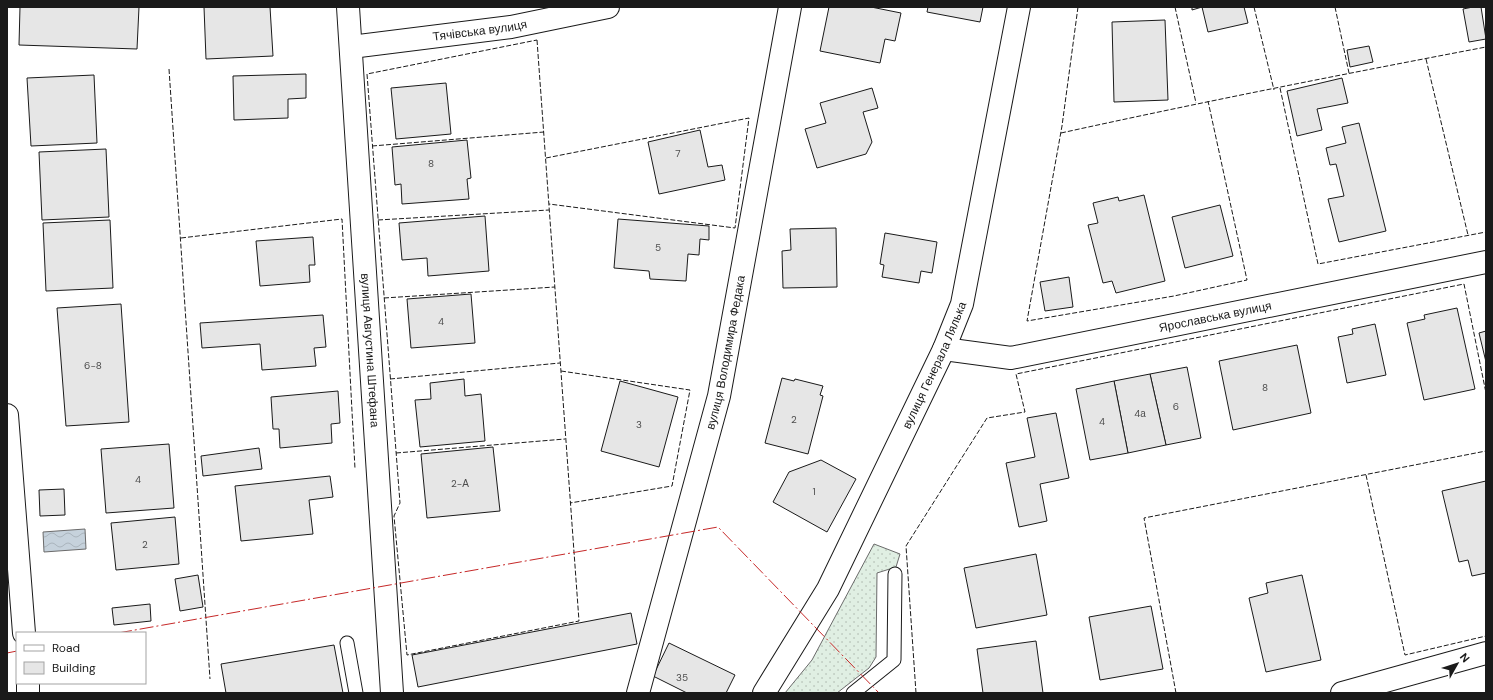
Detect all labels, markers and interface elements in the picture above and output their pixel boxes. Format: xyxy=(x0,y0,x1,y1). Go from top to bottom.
street label: Тячівська вулиця xyxy=(432,16,529,45)
house number: 7 xyxy=(675,147,681,160)
house number: 8 xyxy=(428,157,434,170)
house number: 5 xyxy=(655,241,661,254)
street label: вулиця Августина Штефана xyxy=(357,273,383,428)
street label: вулиця Володимира Федака xyxy=(702,274,749,431)
street label: Ярославська вулиця xyxy=(1157,298,1273,336)
street label: вулиця Генерала Лялька xyxy=(899,299,970,431)
house number: 4 xyxy=(438,315,444,328)
house number: 6-8 xyxy=(84,359,102,372)
house number: 8 xyxy=(1262,381,1268,394)
house number: 6 xyxy=(1173,400,1179,413)
house number: 4а xyxy=(1134,407,1146,420)
house number: 2 xyxy=(791,413,797,426)
house number: 4 xyxy=(1099,415,1105,428)
house number: 3 xyxy=(636,418,642,431)
house number: 4 xyxy=(135,473,141,486)
house number: 2-А xyxy=(451,477,469,490)
house number: 1 xyxy=(812,485,816,498)
house number: 2 xyxy=(142,538,148,551)
legend xyxy=(16,632,146,684)
text: Road xyxy=(52,640,80,656)
north arrow xyxy=(1437,644,1477,684)
text: N xyxy=(1457,650,1473,665)
text: Building xyxy=(52,660,96,676)
house number: 35 xyxy=(676,671,688,684)

